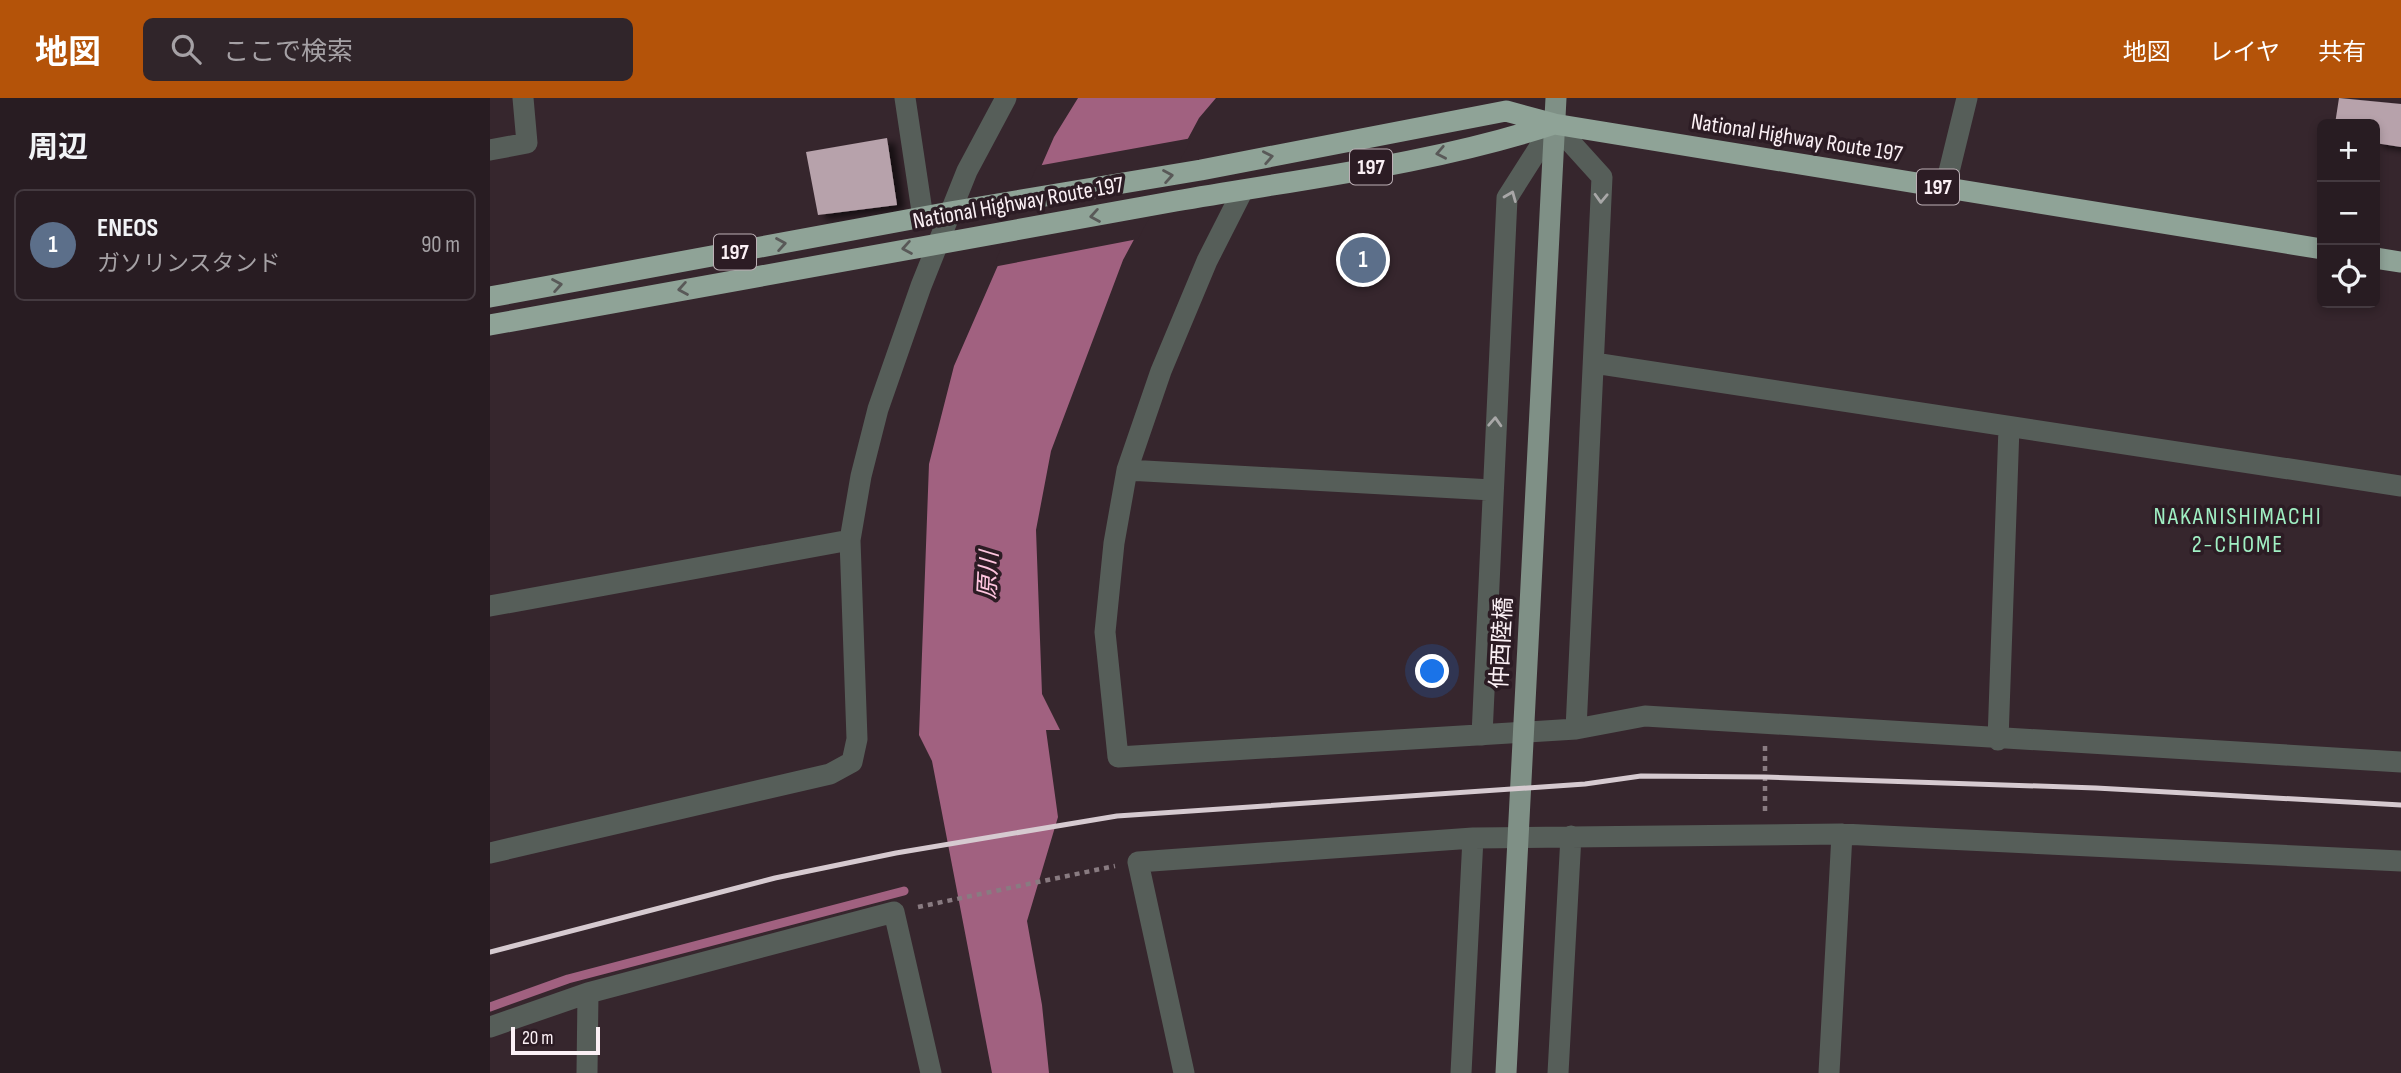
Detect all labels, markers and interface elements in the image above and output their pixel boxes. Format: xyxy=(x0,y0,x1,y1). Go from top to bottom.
search box xyxy=(143,18,633,81)
icon: search xyxy=(167,30,205,68)
text: 地図 xyxy=(35,33,101,73)
text: ここで検索 xyxy=(223,37,353,68)
text: 地図 xyxy=(2123,38,2171,67)
text: レイヤ xyxy=(2209,38,2280,67)
text: 共有 xyxy=(2318,38,2366,67)
street label: National Highway Route 197 xyxy=(1689,107,1905,169)
map controls xyxy=(2317,119,2380,308)
button: + xyxy=(2317,119,2380,182)
text: 周辺 xyxy=(28,130,88,166)
one-way arrow xyxy=(1435,145,1447,160)
road number: 197 xyxy=(1350,150,1392,184)
one-way arrow xyxy=(1262,151,1274,166)
one-way arrow xyxy=(1162,169,1174,184)
road number: 197 xyxy=(1917,170,1959,204)
street label: National Highway Route 197 xyxy=(911,171,1126,235)
button: − xyxy=(2317,182,2380,245)
one-way arrow xyxy=(1503,191,1517,203)
one-way arrow xyxy=(1594,193,1609,204)
one-way arrow xyxy=(1089,208,1101,223)
text: ENEOS xyxy=(97,213,158,244)
text: 1 xyxy=(48,231,58,259)
text: 90 m xyxy=(421,231,460,259)
road number: 197 xyxy=(714,234,756,270)
pin: 1 xyxy=(1340,234,1386,286)
one-way arrow xyxy=(775,237,787,252)
one-way arrow xyxy=(901,240,913,255)
button: locate xyxy=(2317,245,2380,308)
text: ガソリンスタンド xyxy=(97,250,281,278)
one-way arrow xyxy=(551,278,563,293)
one-way arrow xyxy=(677,281,689,296)
one-way arrow xyxy=(1488,416,1503,427)
district label: NAKANISHIMACHI 2-CHOME xyxy=(2153,502,2323,559)
water label: 原川 xyxy=(973,547,1004,600)
street label: 仲西陸橋 xyxy=(1486,596,1518,690)
your location xyxy=(1415,654,1449,688)
scale bar xyxy=(511,1024,600,1056)
text: 20 m xyxy=(522,1027,554,1050)

